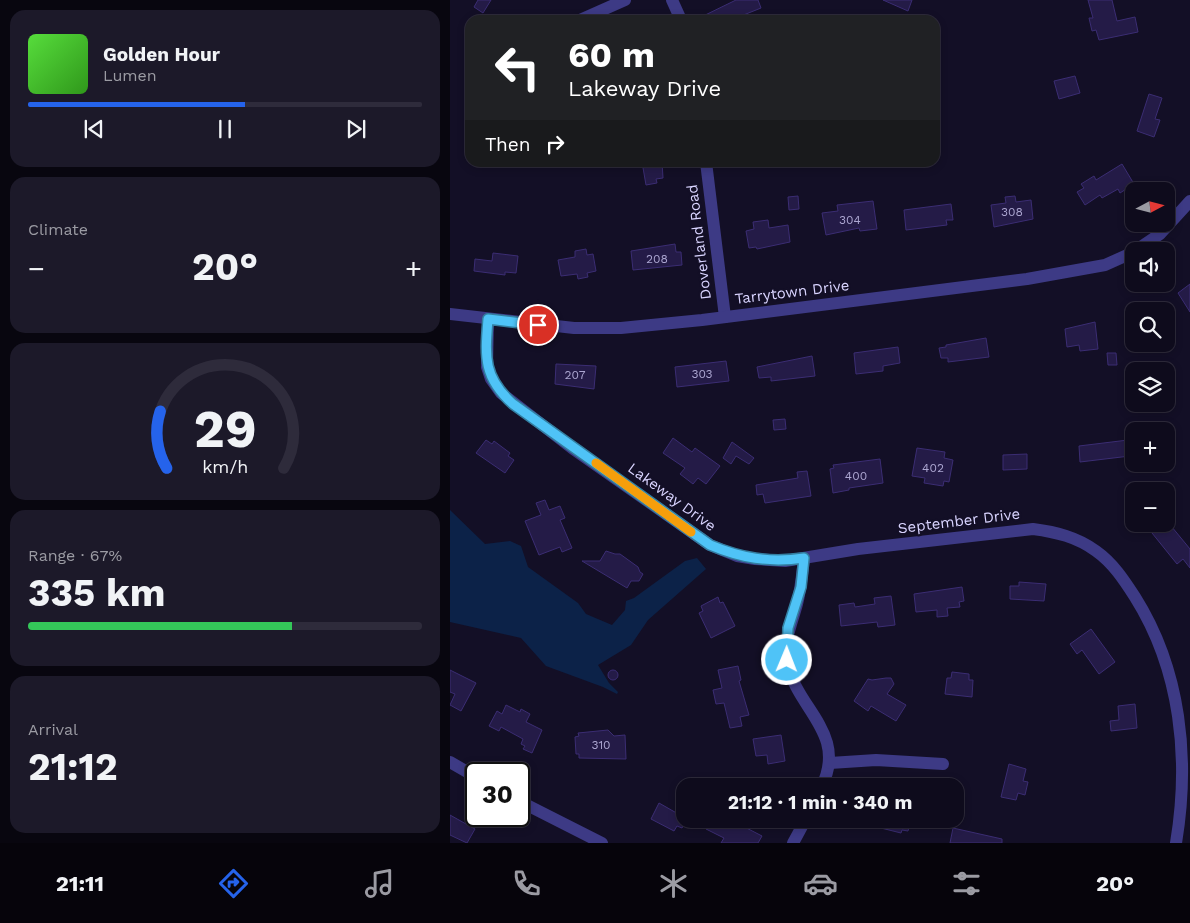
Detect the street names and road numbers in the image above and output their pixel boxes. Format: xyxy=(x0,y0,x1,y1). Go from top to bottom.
street label: Doverland Road xyxy=(683,183,715,301)
street label: Tarrytown Drive xyxy=(734,276,850,308)
street label: Lakeway Drive xyxy=(624,459,720,535)
street label: September Drive xyxy=(897,505,1021,537)

